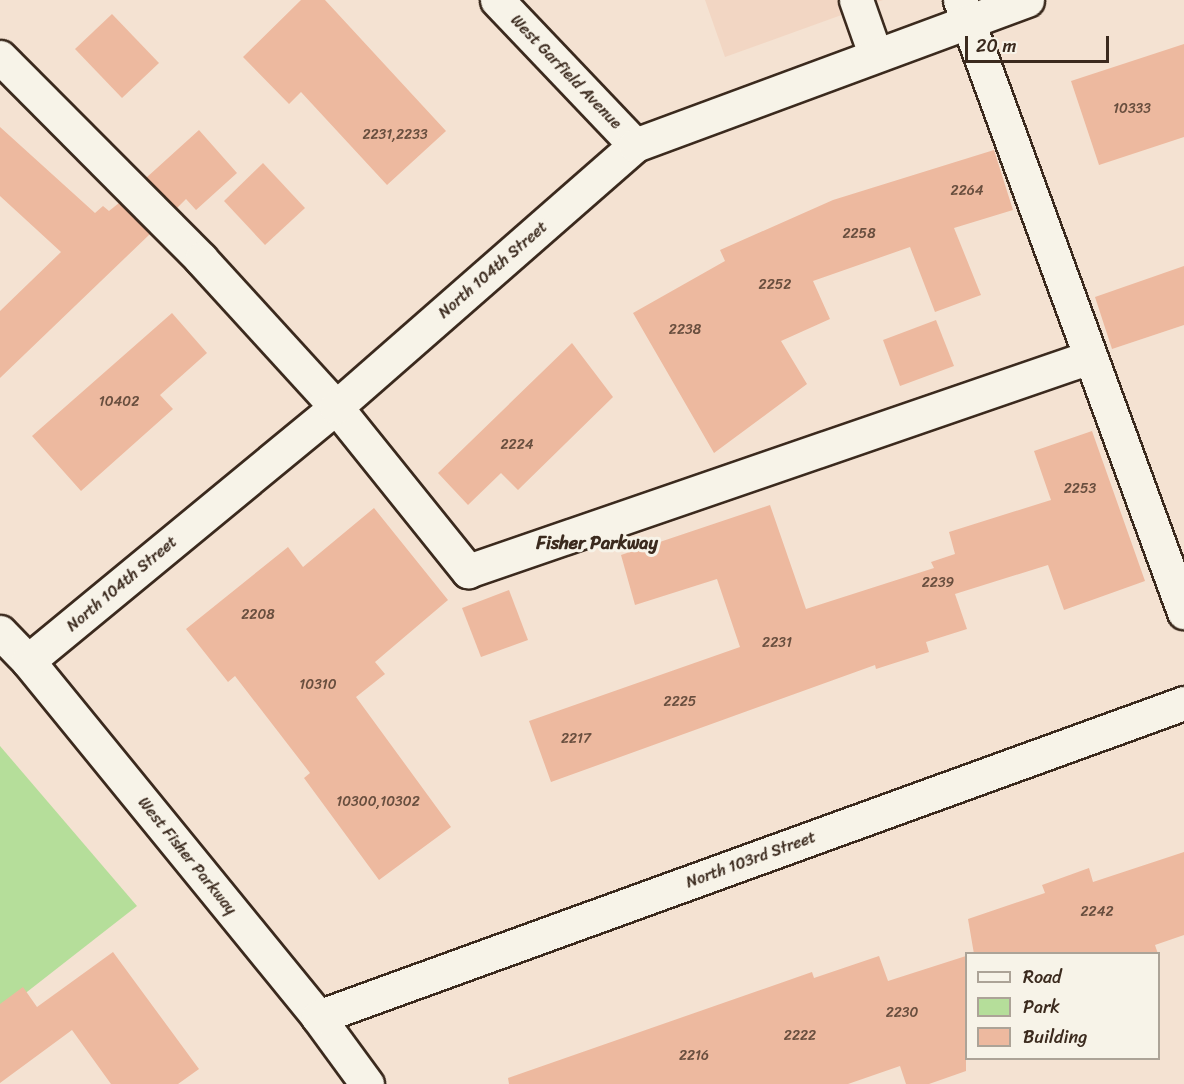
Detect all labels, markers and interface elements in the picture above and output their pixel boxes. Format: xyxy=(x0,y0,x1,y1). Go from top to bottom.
street label: West Garfield Avenue xyxy=(506,11,626,133)
scale bar xyxy=(968,24,1112,62)
text: 20 m xyxy=(976,30,1016,62)
house number: 10333 xyxy=(1113,101,1151,117)
house number: 2231,2233 xyxy=(362,127,428,143)
house number: 2264 xyxy=(951,183,983,199)
street label: North 104th Street xyxy=(435,217,551,323)
house number: 2258 xyxy=(842,226,876,242)
house number: 2252 xyxy=(759,277,791,293)
house number: 2238 xyxy=(669,322,701,338)
house number: 10402 xyxy=(99,394,139,410)
house number: 2224 xyxy=(501,437,533,453)
house number: 2253 xyxy=(1064,481,1096,497)
street label: North 104th Street xyxy=(63,532,181,636)
district label: Fisher Parkway xyxy=(536,532,658,554)
house number: 2239 xyxy=(922,575,954,591)
house number: 2208 xyxy=(241,607,275,623)
house number: 2231 xyxy=(762,635,792,651)
house number: 10310 xyxy=(299,677,337,693)
house number: 2225 xyxy=(664,694,696,710)
house number: 2217 xyxy=(561,731,591,747)
street label: West Fisher Parkway xyxy=(133,793,241,919)
house number: 10300,10302 xyxy=(336,794,420,810)
street label: North 103rd Street xyxy=(683,828,819,892)
house number: 2242 xyxy=(1081,904,1113,920)
legend xyxy=(965,952,1160,1060)
text: Road xyxy=(1023,961,1062,993)
text: Park xyxy=(1023,991,1060,1023)
house number: 2230 xyxy=(886,1005,918,1021)
text: Building xyxy=(1023,1021,1087,1053)
house number: 2222 xyxy=(784,1028,816,1044)
house number: 2216 xyxy=(679,1048,709,1064)

